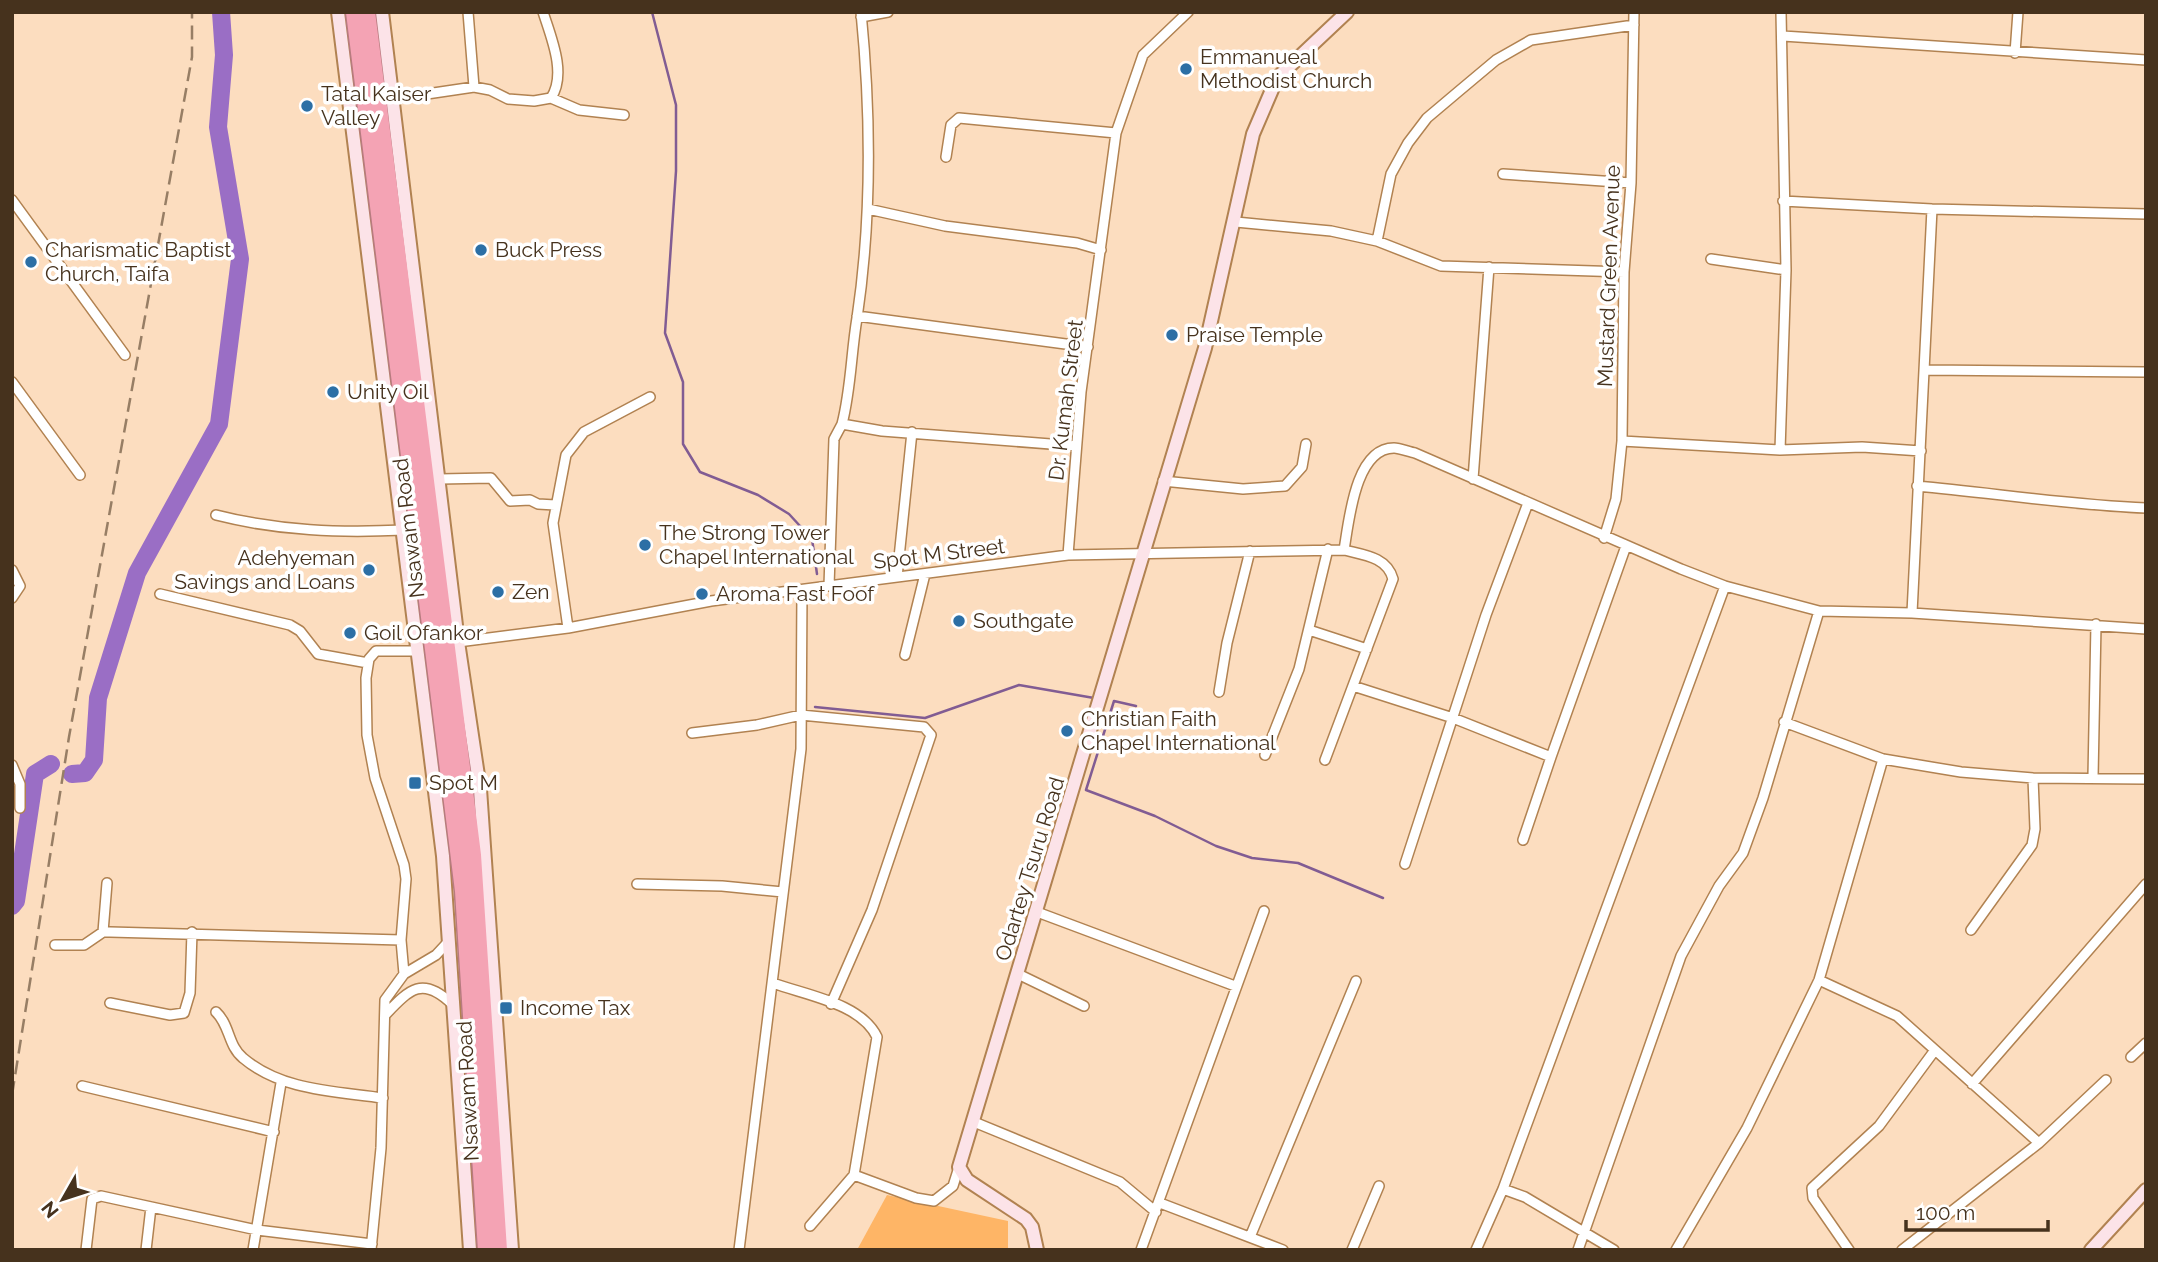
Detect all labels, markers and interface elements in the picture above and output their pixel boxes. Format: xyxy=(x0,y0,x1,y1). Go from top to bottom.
place label: Emmanueal Methodist Church xyxy=(1200,44,1372,93)
marker: Emmanueal Methodist Church xyxy=(1178,61,1194,77)
place label: Tatal Kaiser Valley xyxy=(321,81,432,130)
marker: Tatal Kaiser Valley xyxy=(299,98,315,114)
street label: Mustard Green Avenue xyxy=(1592,164,1625,388)
place label: Charismatic Baptist Church, Taifa xyxy=(45,237,231,286)
place label: Buck Press xyxy=(495,237,602,262)
marker: Buck Press xyxy=(473,242,489,258)
marker: Charismatic Baptist Church, Taifa xyxy=(23,254,39,270)
street label: Dr. Kumah Street xyxy=(1043,318,1088,482)
place label: Praise Temple xyxy=(1186,322,1323,347)
marker: Praise Temple xyxy=(1164,327,1180,343)
place label: Unity Oil xyxy=(347,379,429,404)
marker: Unity Oil xyxy=(325,384,341,400)
street label: Nsawam Road xyxy=(388,457,429,599)
place label: The Strong Tower Chapel International xyxy=(659,520,854,569)
street label: Spot M Street xyxy=(872,533,1006,574)
marker: The Strong Tower Chapel International xyxy=(637,537,653,553)
place label: Adehyeman Savings and Loans xyxy=(174,545,355,594)
marker: Adehyeman Savings and Loans xyxy=(361,562,377,578)
place label: Zen xyxy=(512,579,549,604)
place label: Aroma Fast Foof xyxy=(716,581,875,606)
marker: Zen xyxy=(490,584,506,600)
marker: Aroma Fast Foof xyxy=(694,586,710,602)
place label: Southgate xyxy=(973,608,1074,633)
marker: Southgate xyxy=(951,613,967,629)
place label: Goil Ofankor xyxy=(364,620,484,645)
marker: Goil Ofankor xyxy=(342,625,358,641)
place label: Christian Faith Chapel International xyxy=(1081,706,1276,755)
marker: Christian Faith Chapel International xyxy=(1059,723,1075,739)
place label: Spot M xyxy=(429,770,498,795)
street label: Odartey Tsuru Road xyxy=(990,774,1069,964)
marker: Spot M xyxy=(407,775,423,791)
place label: Income Tax xyxy=(520,995,631,1020)
marker: Income Tax xyxy=(498,1000,514,1016)
street label: Nsawam Road xyxy=(451,1020,484,1162)
north arrow xyxy=(28,1164,98,1234)
scale bar xyxy=(1906,1188,2048,1232)
text: N xyxy=(37,1197,63,1222)
text: 100 m xyxy=(1916,1200,1975,1225)

